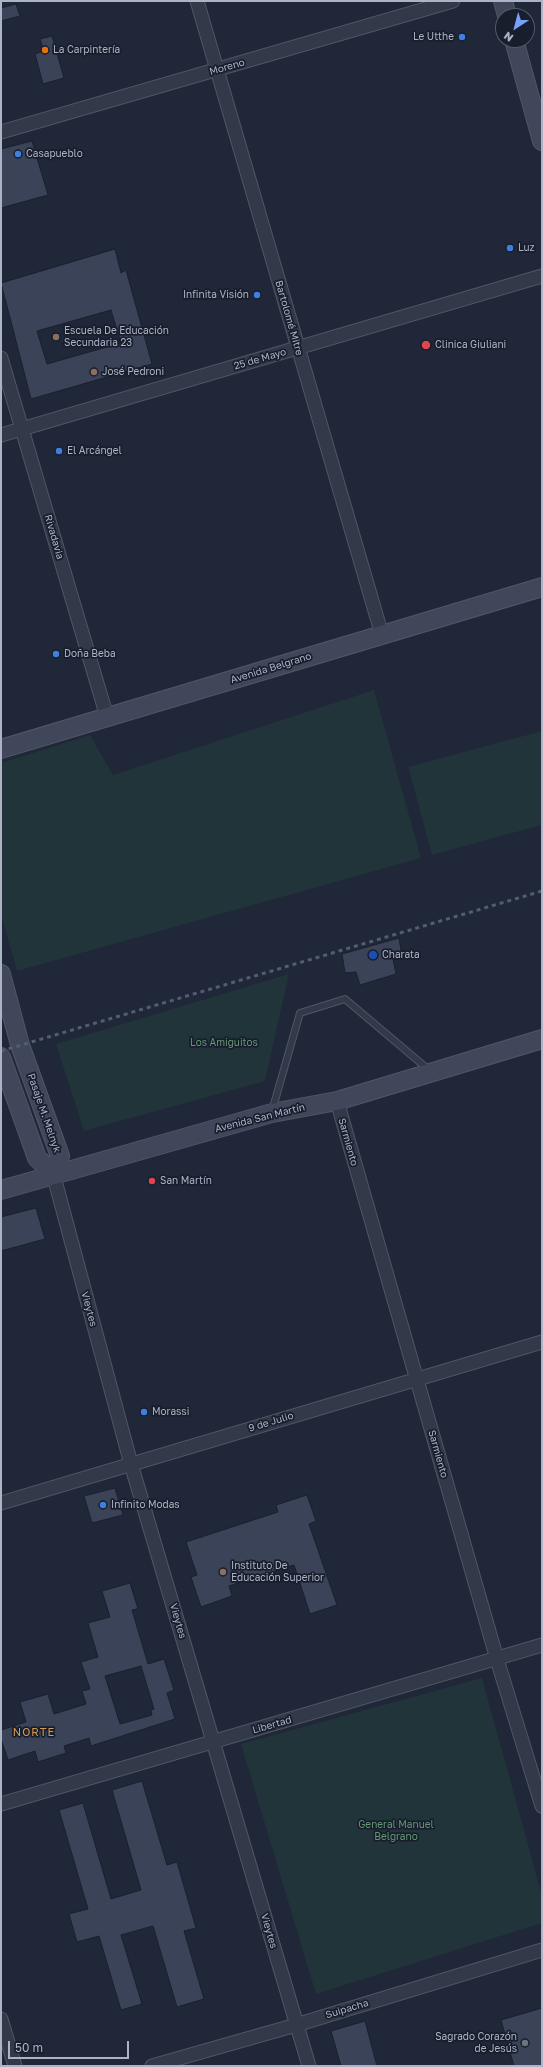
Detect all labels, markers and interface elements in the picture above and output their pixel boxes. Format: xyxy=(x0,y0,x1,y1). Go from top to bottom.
north arrow xyxy=(495,8,535,48)
text: N xyxy=(501,30,515,45)
place label: Le Utthe xyxy=(413,31,454,43)
marker: Le Utthe xyxy=(457,32,467,42)
place label: La Carpintería xyxy=(53,44,120,56)
marker: La Carpintería xyxy=(40,45,50,55)
street label: Moreno xyxy=(208,56,246,78)
place label: Casapueblo xyxy=(26,148,83,160)
marker: Casapueblo xyxy=(13,149,23,159)
place label: Luz xyxy=(518,242,535,254)
marker: Luz xyxy=(505,243,515,253)
street label: Bartolomé Mitre xyxy=(273,279,305,357)
place label: Infinita Visión xyxy=(183,289,249,301)
marker: Infinita Visión xyxy=(252,290,262,300)
place label: Escuela De Educación Secundaria 23 xyxy=(64,325,169,348)
marker: Escuela De Educación Secundaria 23 xyxy=(51,332,61,342)
marker: Clinica Giuliani xyxy=(420,339,432,351)
place label: Clinica Giuliani xyxy=(435,339,506,351)
street label: 25 de Mayo xyxy=(232,346,288,372)
place label: José Pedroni xyxy=(102,366,164,378)
marker: José Pedroni xyxy=(89,367,99,377)
place label: El Arcángel xyxy=(67,445,122,457)
marker: El Arcángel xyxy=(54,446,64,456)
street label: Rivadavia xyxy=(42,513,66,561)
place label: Doña Beba xyxy=(64,648,116,660)
marker: Doña Beba xyxy=(51,649,61,659)
street label: Avenida Belgrano xyxy=(229,650,313,686)
marker: Charata xyxy=(367,949,379,961)
place label: Charata xyxy=(382,949,420,961)
park label: Los Amiguitos xyxy=(190,1037,258,1049)
street label: Pasaje M. Melnyk xyxy=(25,1072,63,1154)
street label: Avenida San Martín xyxy=(214,1101,306,1135)
street label: Sarmiento xyxy=(335,1117,361,1167)
place label: San Martín xyxy=(160,1175,212,1187)
marker: San Martín xyxy=(147,1176,157,1186)
street label: Vieytes xyxy=(79,1290,99,1328)
place label: Morassi xyxy=(152,1406,189,1418)
marker: Morassi xyxy=(139,1407,149,1417)
street label: 9 de Julio xyxy=(247,1409,295,1435)
street label: Sarmiento xyxy=(425,1429,451,1479)
place label: Infinito Modas xyxy=(111,1499,180,1511)
marker: Infinito Modas xyxy=(98,1500,108,1510)
place label: Instituto De Educación Superior xyxy=(231,1560,324,1584)
marker: Instituto De Educación Superior xyxy=(218,1567,228,1577)
street label: Vieytes xyxy=(167,1602,189,1640)
street label: Libertad xyxy=(251,1714,293,1736)
district label: NORTE xyxy=(13,1726,55,1740)
park label: General Manuel Belgrano xyxy=(358,1819,434,1842)
street label: Vieytes xyxy=(258,1912,280,1950)
street label: Suipacha xyxy=(324,1997,370,2021)
place label: Sagrado Corazón de Jesús xyxy=(435,2031,517,2054)
scale bar xyxy=(10,2033,131,2059)
marker: Sagrado Corazón de Jesús xyxy=(520,2038,530,2048)
text: 50 m xyxy=(15,2040,43,2055)

